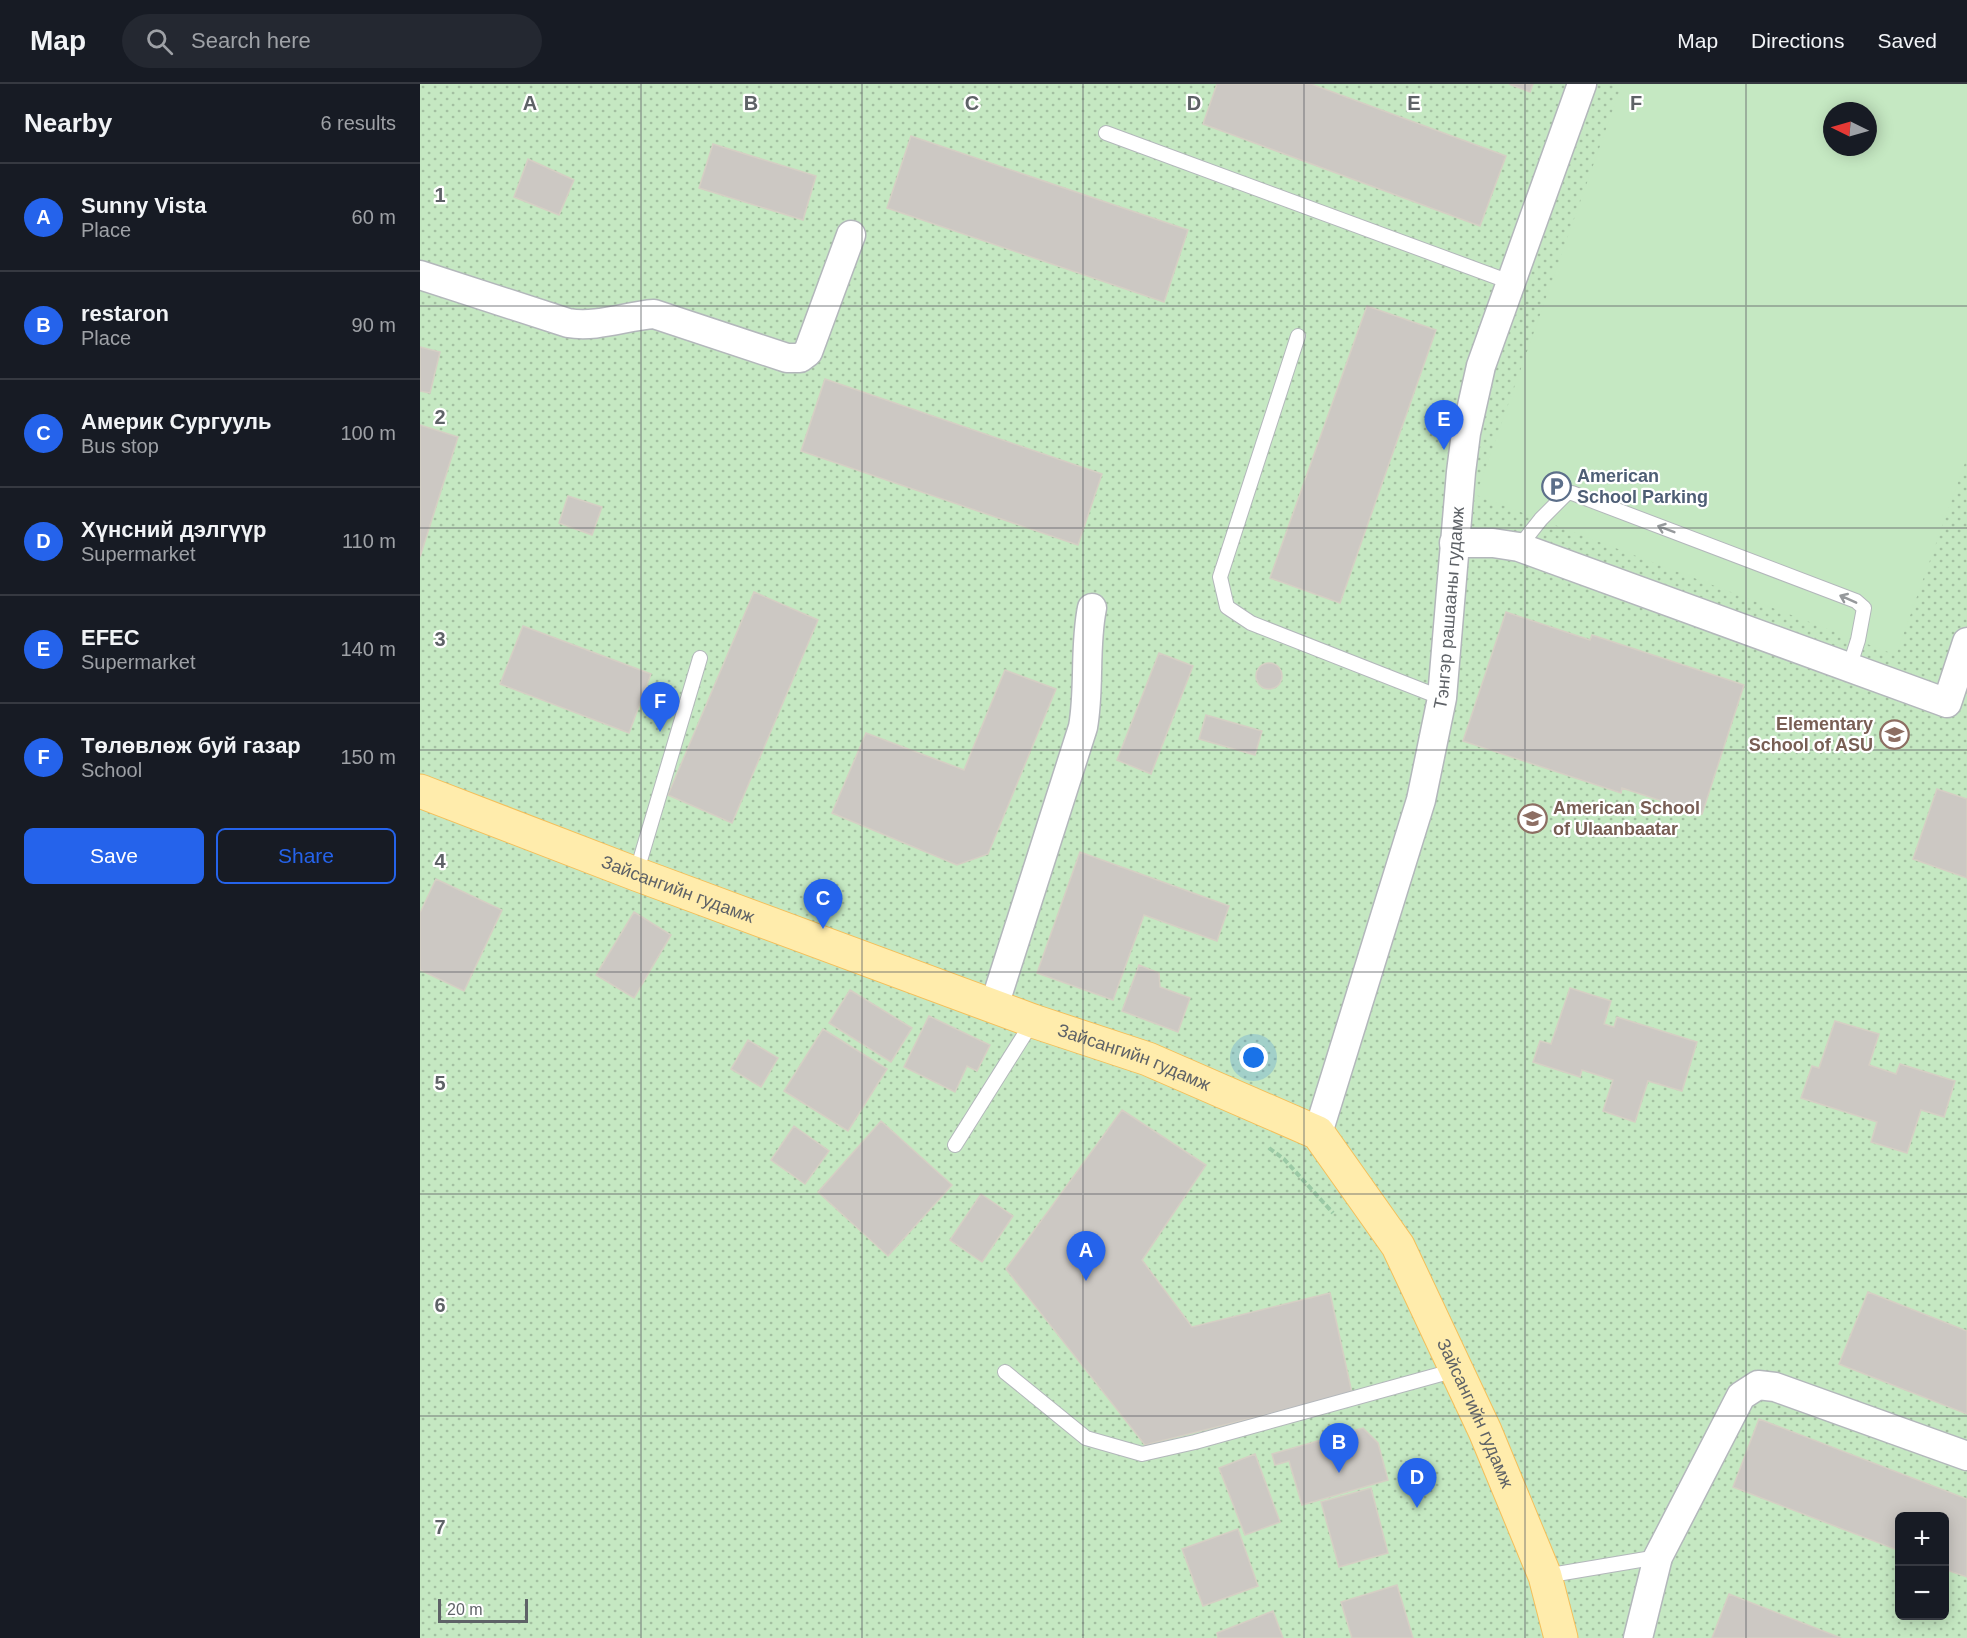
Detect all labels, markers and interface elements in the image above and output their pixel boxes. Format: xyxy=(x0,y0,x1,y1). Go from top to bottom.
search box xyxy=(122,14,542,68)
text: Map xyxy=(30,25,86,56)
icon: search xyxy=(143,25,176,58)
text: Search here xyxy=(191,28,311,53)
text: Map xyxy=(1677,29,1718,52)
text: Directions xyxy=(1751,29,1844,52)
text: Saved xyxy=(1877,29,1937,52)
text: A xyxy=(523,92,537,114)
text: B xyxy=(744,92,758,114)
text: C xyxy=(965,92,979,114)
text: D xyxy=(1187,92,1201,114)
text: E xyxy=(1407,92,1421,114)
text: F xyxy=(1630,92,1642,114)
north arrow xyxy=(1823,102,1877,156)
text: Nearby xyxy=(24,108,112,138)
text: 6 results xyxy=(320,112,396,134)
text: 1 xyxy=(434,184,446,206)
text: Sunny Vista xyxy=(81,193,207,218)
text: A xyxy=(36,206,51,228)
text: 60 m xyxy=(352,206,396,228)
text: Place xyxy=(81,219,131,241)
text: restaron xyxy=(81,301,169,326)
text: B xyxy=(36,314,51,336)
text: 90 m xyxy=(352,314,396,336)
text: Place xyxy=(81,327,131,349)
pin: E xyxy=(1424,400,1464,450)
text: 2 xyxy=(434,406,446,428)
text: Америк Cургууль xyxy=(81,409,272,434)
text: C xyxy=(36,422,51,444)
text: 100 m xyxy=(340,422,396,444)
text: Bus stop xyxy=(81,435,159,457)
place label: American School Parking xyxy=(1577,466,1708,507)
parking icon: American School Parking xyxy=(1540,470,1572,502)
street label: Тэнгэр рашааны гудамж xyxy=(1430,506,1468,711)
text: Хүнсний дэлгүүр xyxy=(81,517,267,542)
one-way arrow xyxy=(1658,523,1676,534)
text: D xyxy=(36,530,51,552)
text: 110 m xyxy=(342,530,396,552)
text: Supermarket xyxy=(81,543,196,565)
one-way arrow xyxy=(1840,593,1858,604)
text: EFEC xyxy=(81,625,140,650)
text: 3 xyxy=(434,628,446,650)
text: E xyxy=(37,638,50,660)
text: 140 m xyxy=(340,638,396,660)
text: Supermarket xyxy=(81,651,196,673)
pin: F xyxy=(640,682,680,732)
place label: Elementary School of ASU xyxy=(1749,714,1873,755)
school or university icon: Elementary School of ASU xyxy=(1878,718,1910,750)
text: Төлөвлөж буй газар xyxy=(81,733,301,758)
text: F xyxy=(37,746,50,768)
text: 150 m xyxy=(340,746,396,768)
text: School xyxy=(81,759,142,781)
place label: American School of Ulaanbaatar xyxy=(1553,798,1700,839)
school or university icon: American School of Ulaanbaatar xyxy=(1516,802,1548,834)
button: Save xyxy=(24,828,204,884)
button: Share xyxy=(216,828,396,884)
text: 4 xyxy=(434,850,446,872)
street label: Зайсангийн гудамж xyxy=(599,852,757,927)
pin: C xyxy=(804,880,842,929)
street label: Зайсангийн гудамж xyxy=(1055,1020,1213,1095)
your location xyxy=(1239,1043,1268,1072)
text: 5 xyxy=(434,1072,446,1094)
pin: A xyxy=(1066,1232,1106,1281)
text: 6 xyxy=(434,1294,446,1316)
street label: Зайсангийн гудамж xyxy=(1433,1335,1517,1491)
pin: B xyxy=(1320,1424,1358,1473)
pin: D xyxy=(1398,1458,1436,1508)
map controls xyxy=(1895,1512,1949,1620)
button: + xyxy=(1895,1512,1949,1566)
text: 7 xyxy=(434,1516,446,1538)
button: − xyxy=(1895,1566,1949,1620)
scale bar xyxy=(438,1596,528,1624)
text: 20 m xyxy=(447,1601,483,1618)

